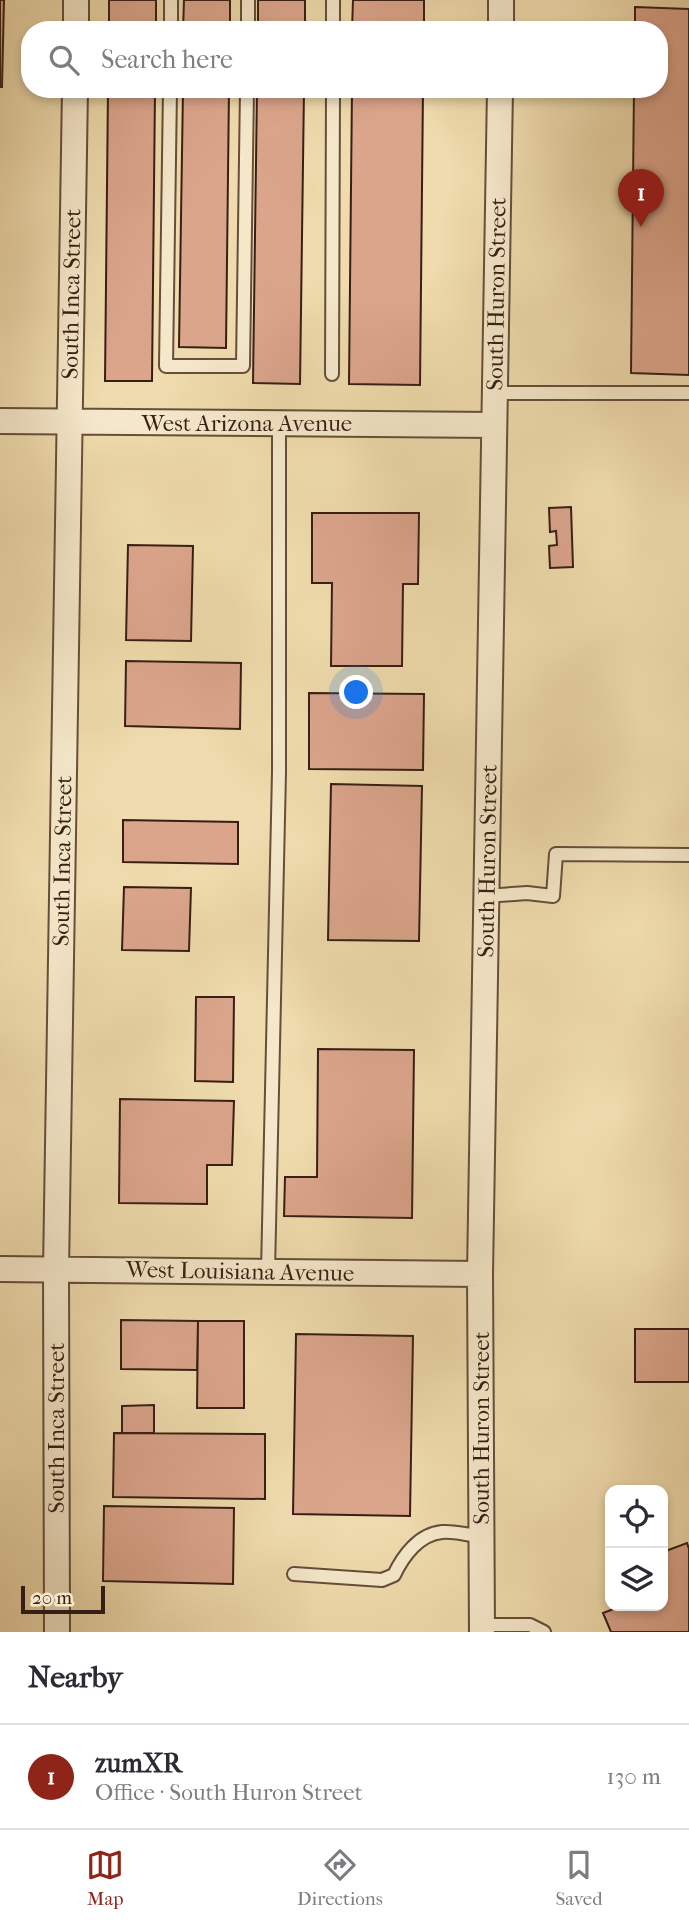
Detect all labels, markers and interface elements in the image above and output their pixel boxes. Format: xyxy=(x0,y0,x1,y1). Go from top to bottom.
search box xyxy=(21,21,668,98)
icon: search xyxy=(45,41,83,79)
text: Search here xyxy=(101,44,233,75)
pin: 1 xyxy=(618,169,664,227)
street label: South Huron Street xyxy=(481,197,512,391)
street label: South Inca Street xyxy=(57,208,86,380)
street label: West Arizona Avenue xyxy=(141,410,352,437)
your location xyxy=(339,675,373,709)
street label: South Huron Street xyxy=(472,764,503,958)
street label: South Inca Street xyxy=(48,775,77,947)
street label: West Louisiana Avenue xyxy=(125,1256,354,1287)
street label: South Huron Street xyxy=(468,1331,495,1525)
street label: South Inca Street xyxy=(43,1343,70,1513)
map controls xyxy=(605,1485,668,1611)
button: locate xyxy=(605,1485,668,1548)
button: layers xyxy=(605,1548,668,1611)
scale bar xyxy=(21,1583,105,1615)
text: 20 m xyxy=(32,1587,72,1609)
text: Nearby xyxy=(28,1660,123,1695)
text: zumXR xyxy=(95,1748,182,1779)
text: 1 xyxy=(47,1763,55,1790)
text: 130 m xyxy=(607,1763,661,1790)
text: Office · South Huron Street xyxy=(95,1779,363,1806)
tab: Map xyxy=(86,1846,124,1910)
tab: Directions xyxy=(297,1846,383,1910)
tab: Saved xyxy=(555,1846,603,1910)

